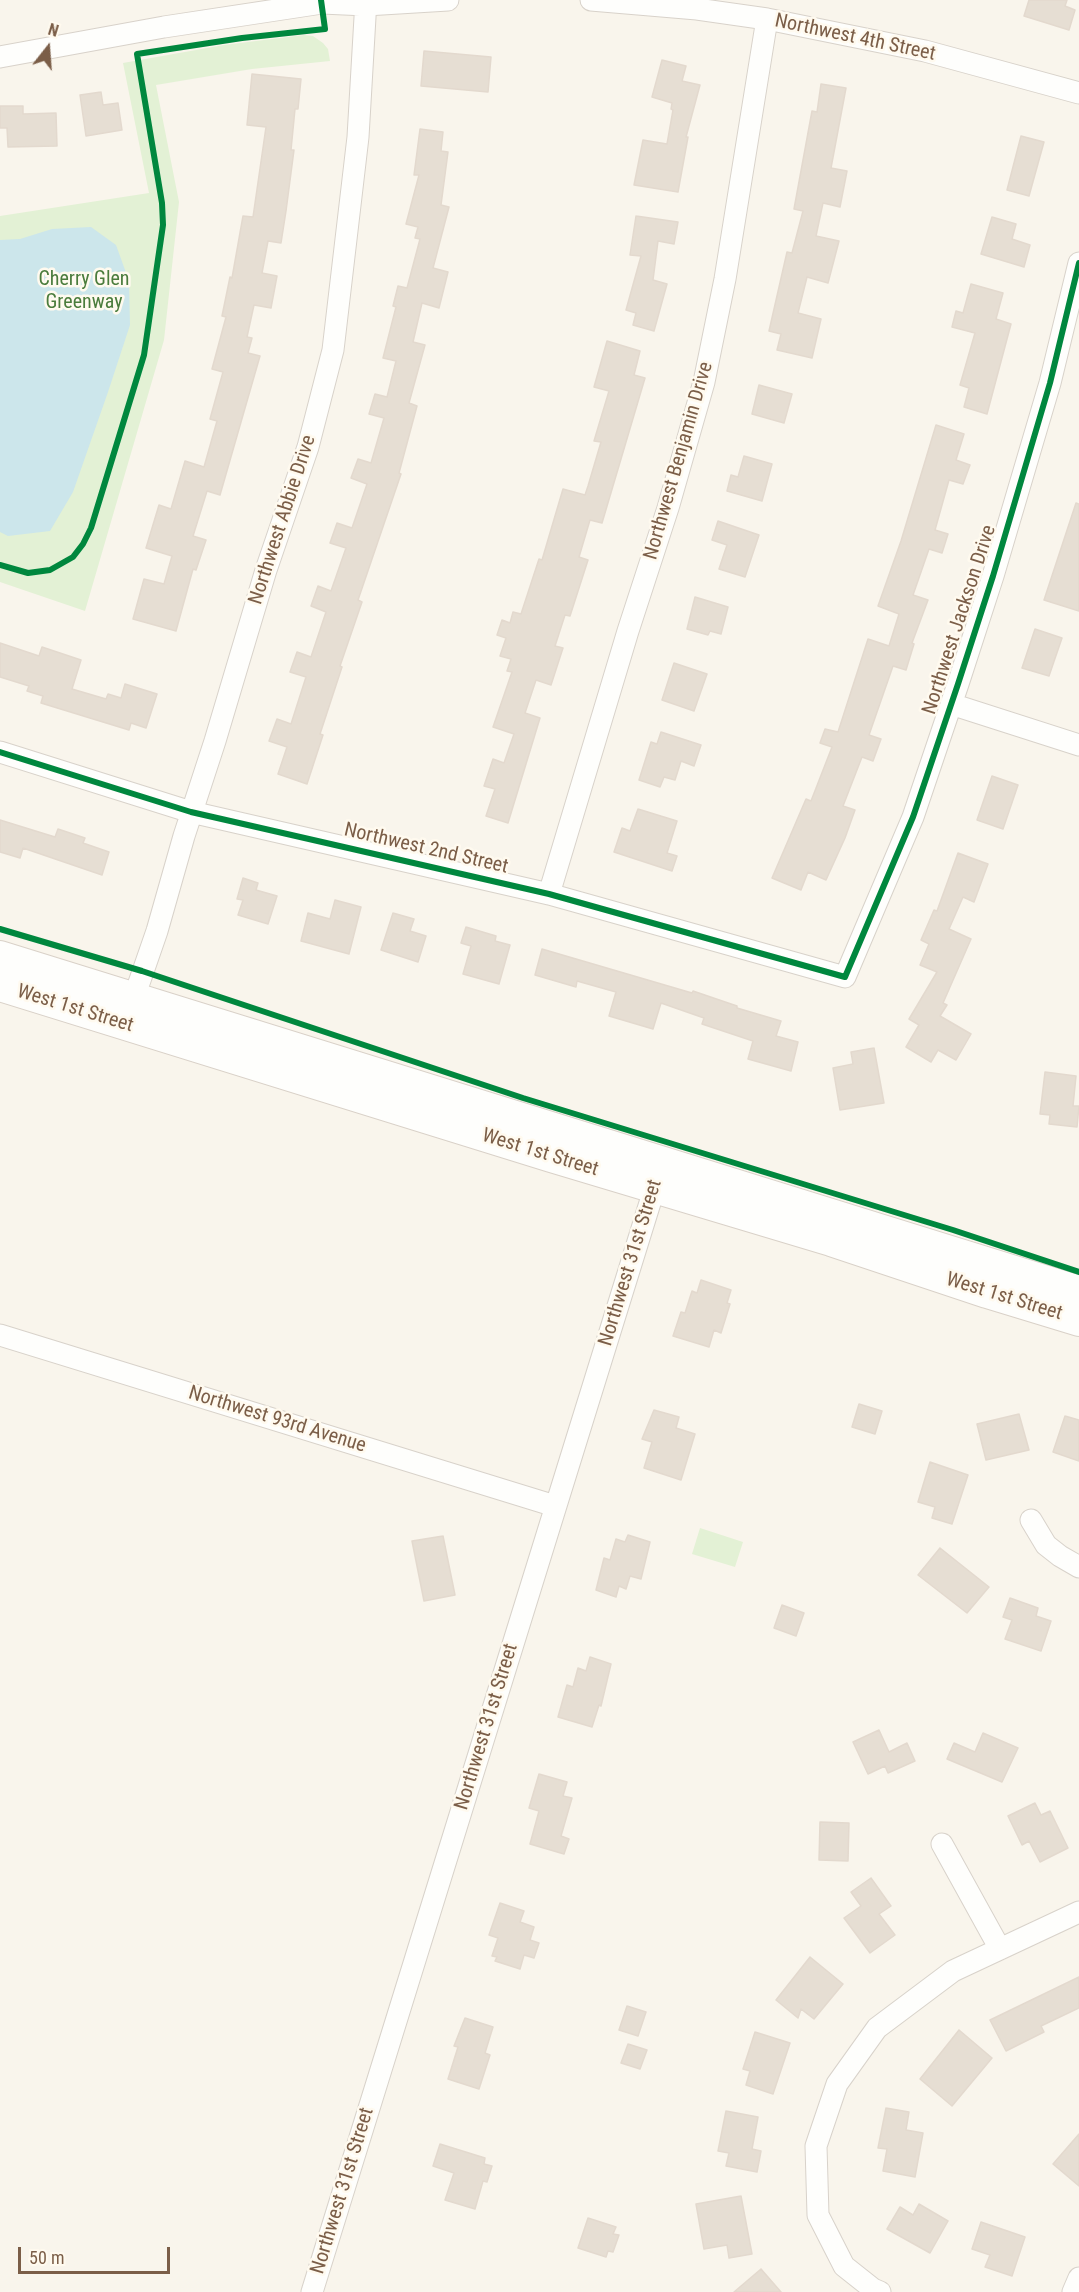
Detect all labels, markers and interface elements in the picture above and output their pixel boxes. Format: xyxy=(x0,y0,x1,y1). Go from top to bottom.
street label: Northwest 4th Street xyxy=(773,9,937,67)
north arrow xyxy=(18,18,78,78)
text: N xyxy=(46,20,61,41)
park label: Cherry Glen Greenway xyxy=(38,268,130,315)
street label: Northwest Benjamin Drive xyxy=(639,359,719,563)
street label: Northwest Abbie Drive xyxy=(244,432,322,608)
street label: Northwest Jackson Drive xyxy=(918,522,1002,718)
street label: Northwest 2nd Street xyxy=(342,818,510,880)
street label: West 1st Street xyxy=(14,980,136,1038)
street label: West 1st Street xyxy=(479,1124,601,1182)
street label: Northwest 31st Street xyxy=(594,1177,668,1349)
street label: West 1st Street xyxy=(943,1268,1065,1326)
street label: Northwest 93rd Avenue xyxy=(185,1382,369,1458)
street label: Northwest 31st Street xyxy=(450,1641,524,1813)
street label: Northwest 31st Street xyxy=(306,2105,380,2277)
scale bar xyxy=(21,2235,172,2273)
text: 50 m xyxy=(29,2247,64,2268)

